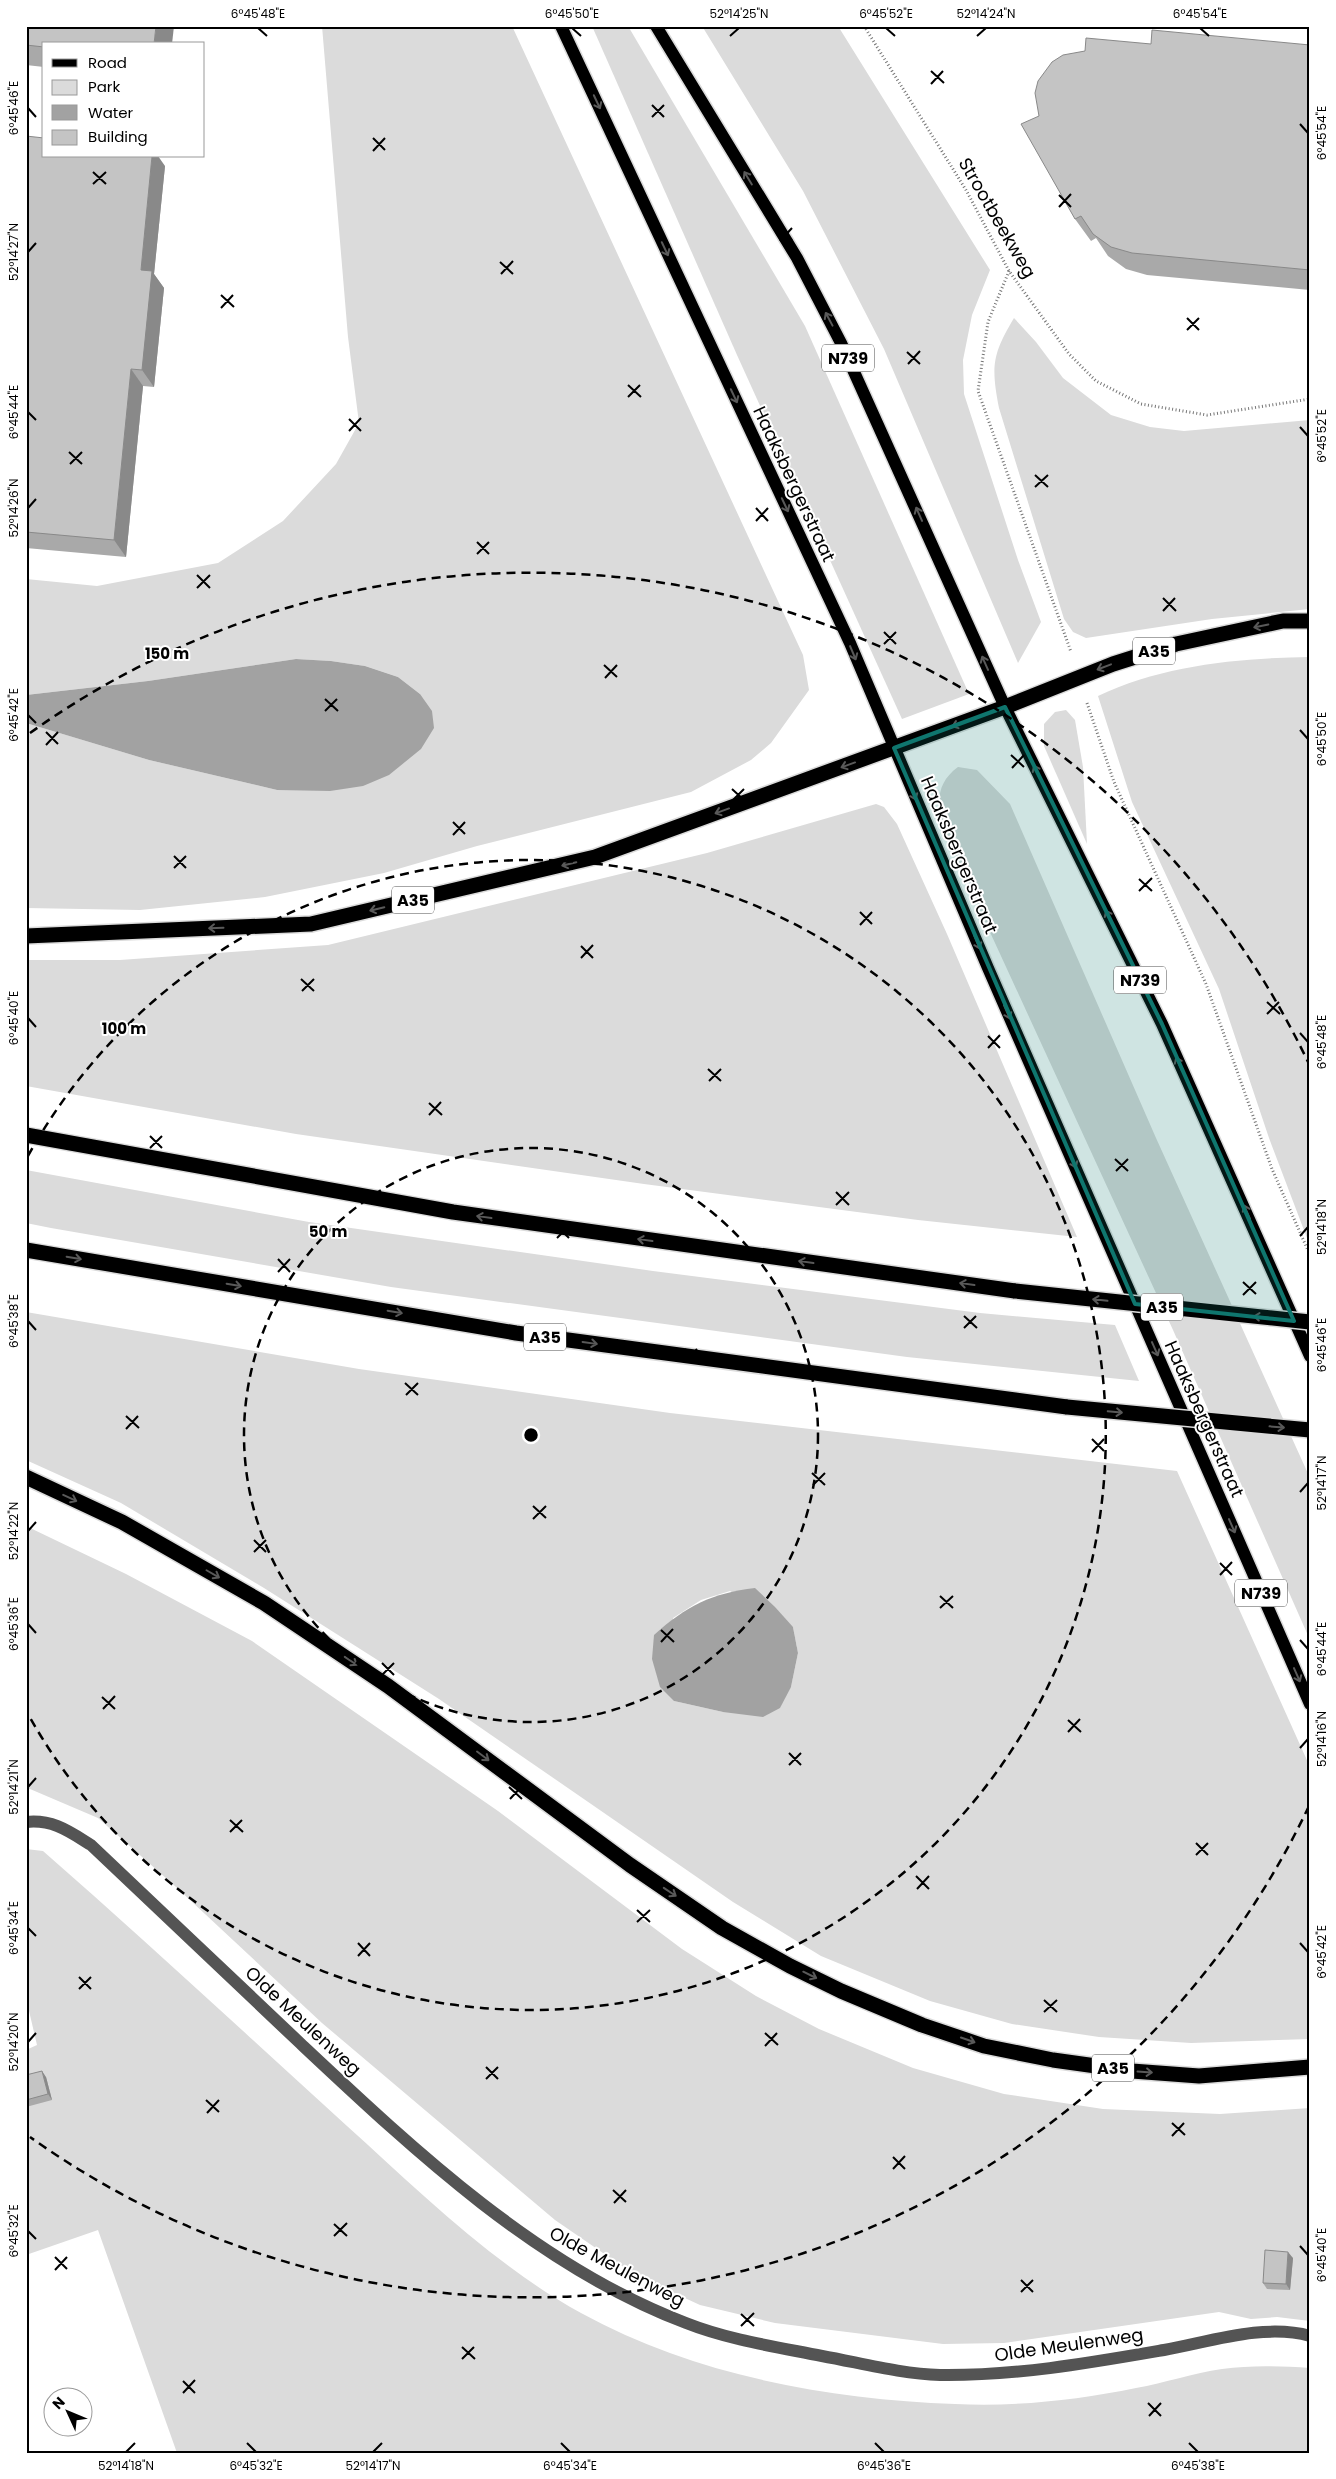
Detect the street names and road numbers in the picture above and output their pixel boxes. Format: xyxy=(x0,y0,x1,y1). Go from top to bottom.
street label: Strootbeekweg xyxy=(953,153,1042,283)
road number: N739 xyxy=(822,344,874,372)
street label: Haaksbergerstraat xyxy=(747,402,842,566)
road number: A35 xyxy=(1133,637,1175,664)
street label: Haaksbergerstraat xyxy=(915,772,1004,938)
road number: A35 xyxy=(392,886,434,914)
road number: N739 xyxy=(1114,966,1166,994)
road number: A35 xyxy=(1141,1294,1183,1320)
road number: A35 xyxy=(524,1324,566,1350)
street label: Haaksbergerstraat xyxy=(1159,1336,1250,1501)
road number: N739 xyxy=(1235,1580,1287,1606)
street label: Olde Meulenweg xyxy=(240,1960,367,2081)
road number: A35 xyxy=(1092,2054,1134,2082)
street label: Olde Meulenweg xyxy=(545,2220,689,2313)
street label: Olde Meulenweg xyxy=(993,2322,1145,2367)

